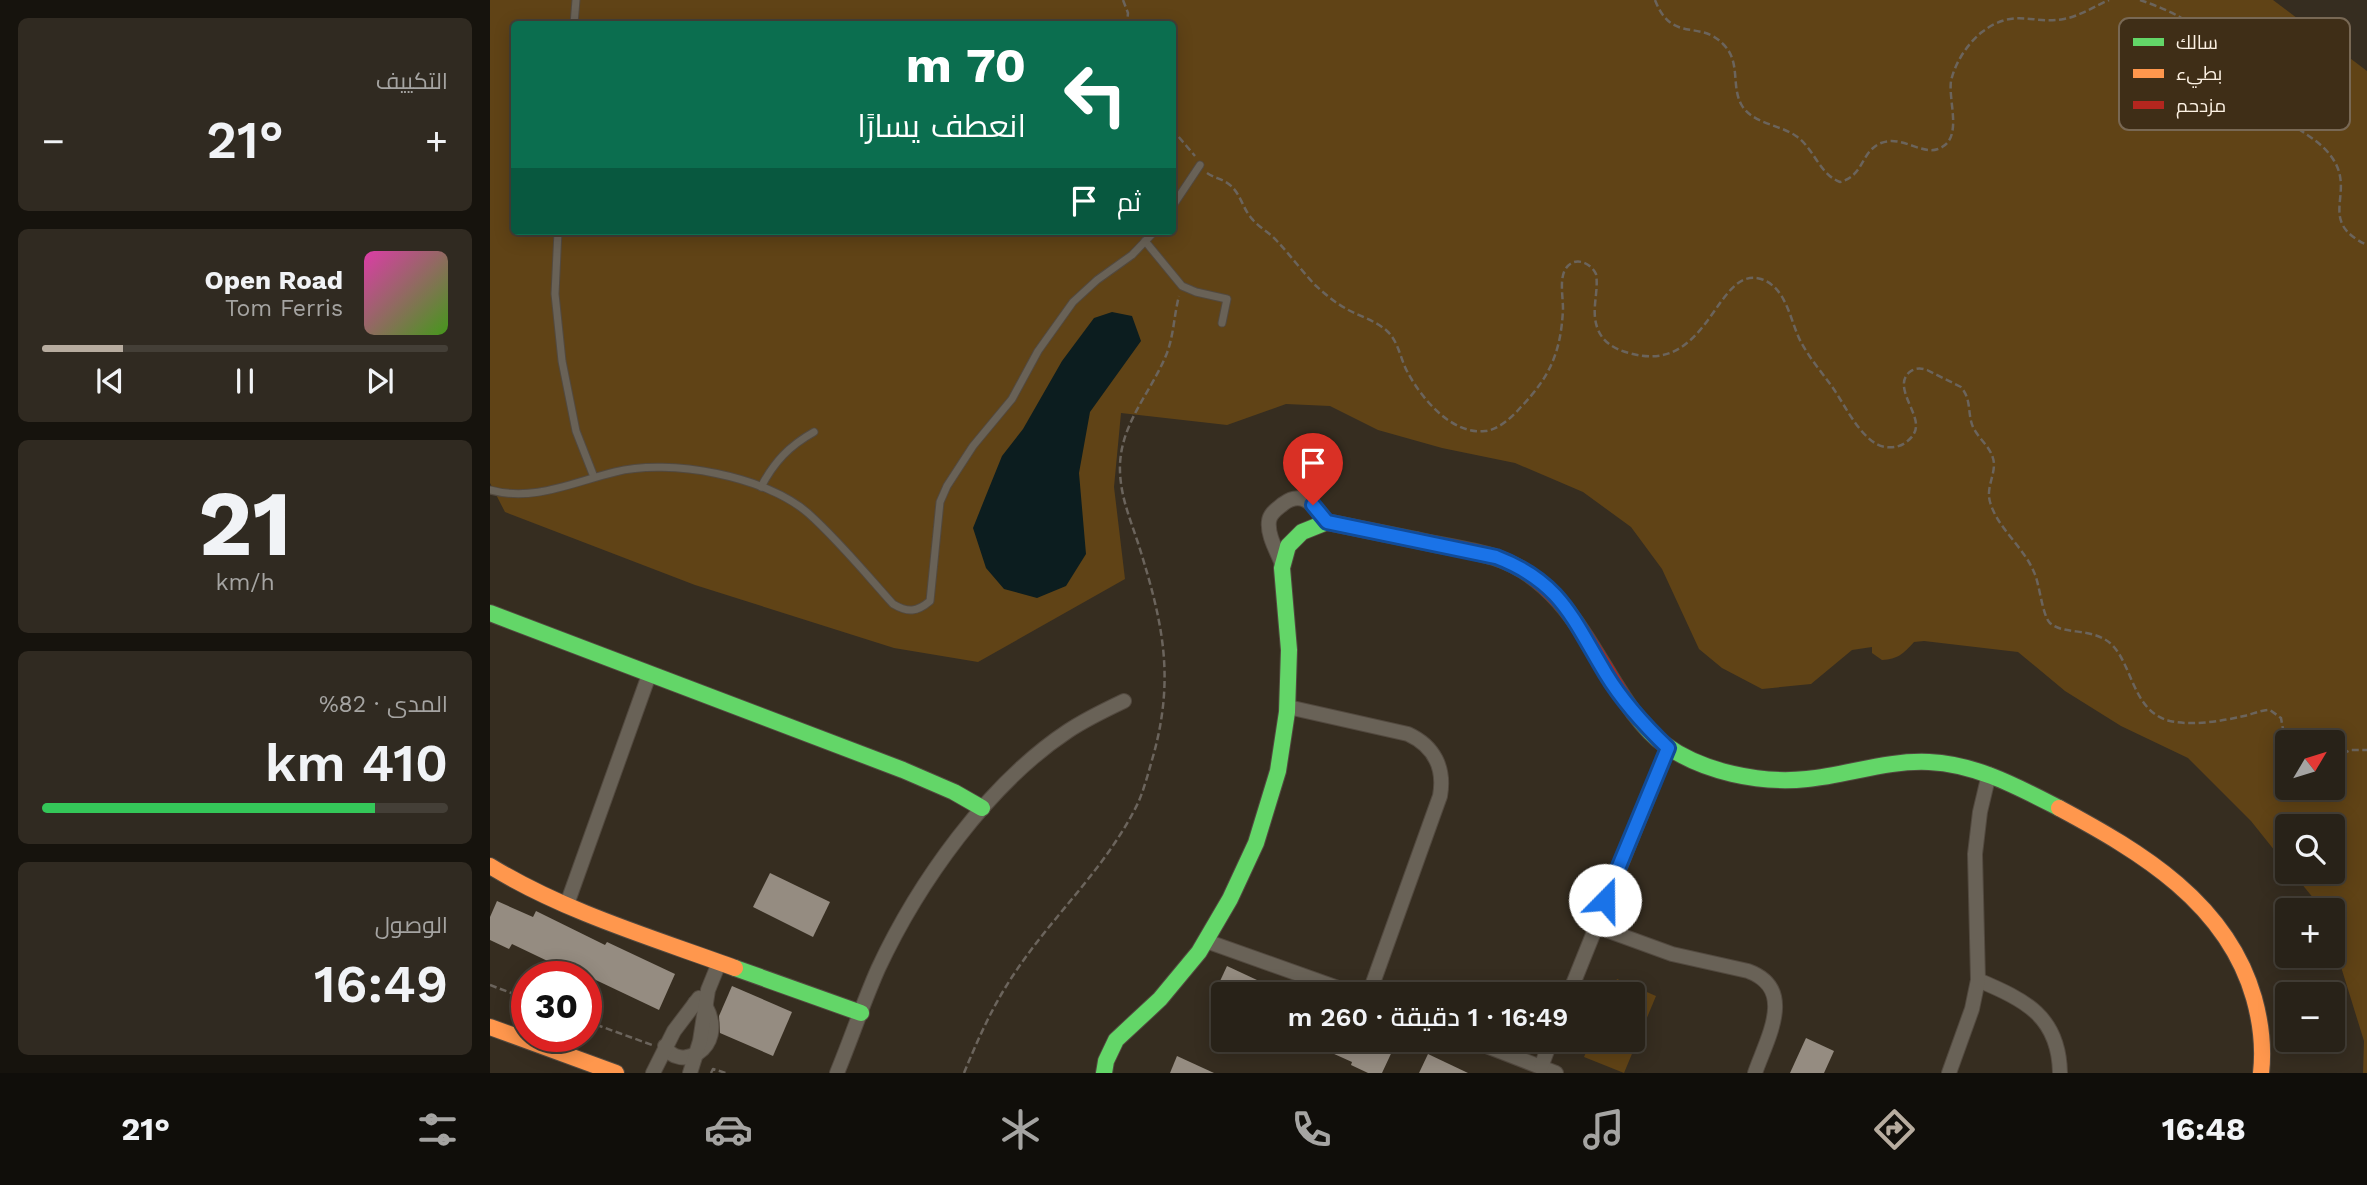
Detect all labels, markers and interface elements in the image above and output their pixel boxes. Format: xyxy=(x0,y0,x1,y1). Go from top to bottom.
legend xyxy=(2119,18,2350,130)
text: سالك xyxy=(2176,31,2218,54)
text: 70 m xyxy=(906,36,1026,94)
icon: left xyxy=(1050,49,1141,140)
text: بطيء xyxy=(2176,62,2222,88)
text: التكييف xyxy=(376,68,448,95)
text: مزدحم xyxy=(2176,94,2226,119)
text: انعطف يسارًا xyxy=(857,107,1026,145)
text: 21° xyxy=(206,110,284,171)
text: − xyxy=(42,119,65,163)
text: + xyxy=(425,119,448,163)
icon: arrive xyxy=(1065,182,1103,220)
text: ثم xyxy=(1117,187,1141,217)
text: Open Road xyxy=(205,265,343,295)
text: Tom Ferris xyxy=(225,295,343,322)
icon: previous xyxy=(91,362,129,400)
icon: pause xyxy=(226,362,264,400)
icon: next xyxy=(361,362,399,400)
pin xyxy=(1283,433,1343,505)
icon: arrive xyxy=(1294,444,1332,482)
text: 21 xyxy=(198,470,292,577)
text: km/h xyxy=(215,569,275,596)
text: المدى · 82% xyxy=(319,691,448,718)
north arrow xyxy=(2275,730,2345,800)
map controls xyxy=(2275,730,2345,1052)
text: 410 km xyxy=(265,733,448,794)
button: search xyxy=(2275,814,2345,884)
position arrow xyxy=(1568,863,1642,937)
button: + xyxy=(2275,898,2345,968)
text: الوصول xyxy=(375,912,448,939)
text: 16:49 xyxy=(314,954,448,1015)
speed limit sign: 30 xyxy=(511,961,602,1052)
button: − xyxy=(2275,982,2345,1052)
text: 16:49 · 1 دقيقة · 260 m xyxy=(1288,1002,1568,1032)
icon: filters xyxy=(413,1105,462,1154)
icon: car xyxy=(704,1105,753,1154)
icon: climate xyxy=(996,1105,1045,1154)
icon: phone xyxy=(1287,1105,1336,1154)
icon: music xyxy=(1579,1105,1628,1154)
icon: directions xyxy=(1870,1105,1919,1154)
text: 21° xyxy=(121,1110,170,1148)
text: 16:48 xyxy=(2162,1110,2246,1148)

